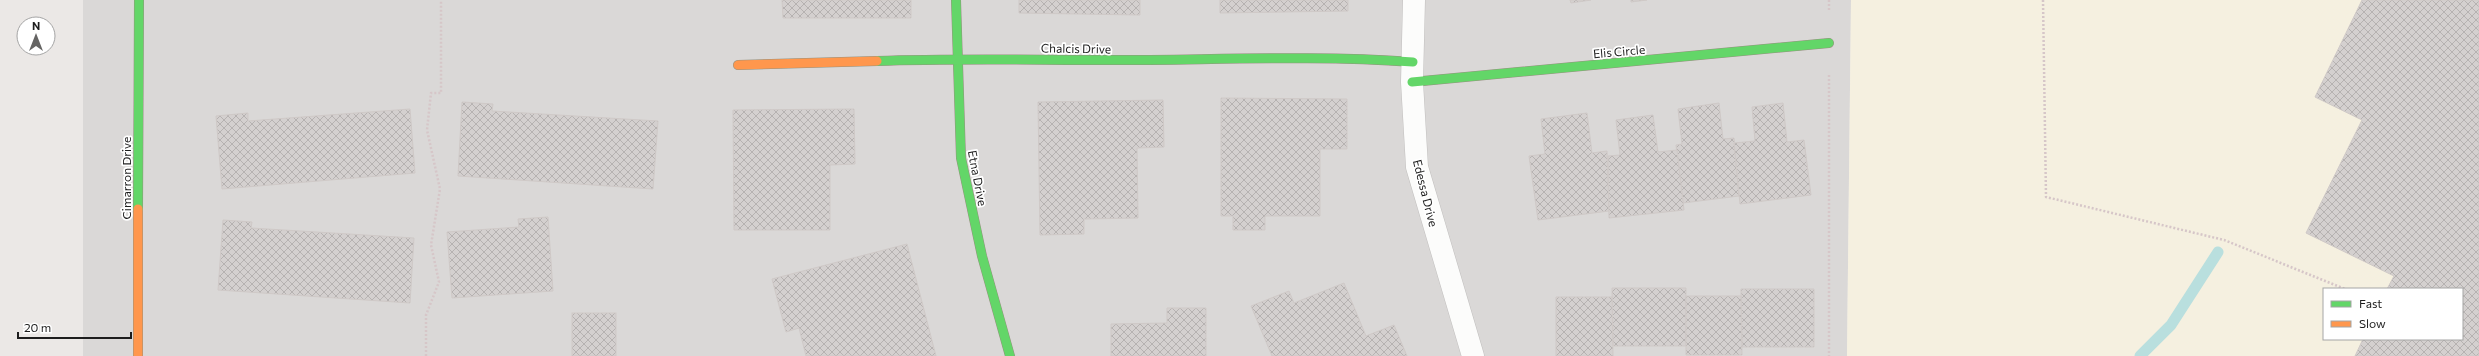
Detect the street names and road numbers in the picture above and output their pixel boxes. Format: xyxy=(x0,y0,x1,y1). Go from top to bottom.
street label: Chalcis Drive xyxy=(1041,40,1111,56)
street label: Elis Circle xyxy=(1592,42,1646,60)
street label: Cimarron Drive xyxy=(119,137,133,219)
street label: Etna Drive xyxy=(966,149,990,207)
street label: Edessa Drive xyxy=(1411,158,1441,228)

